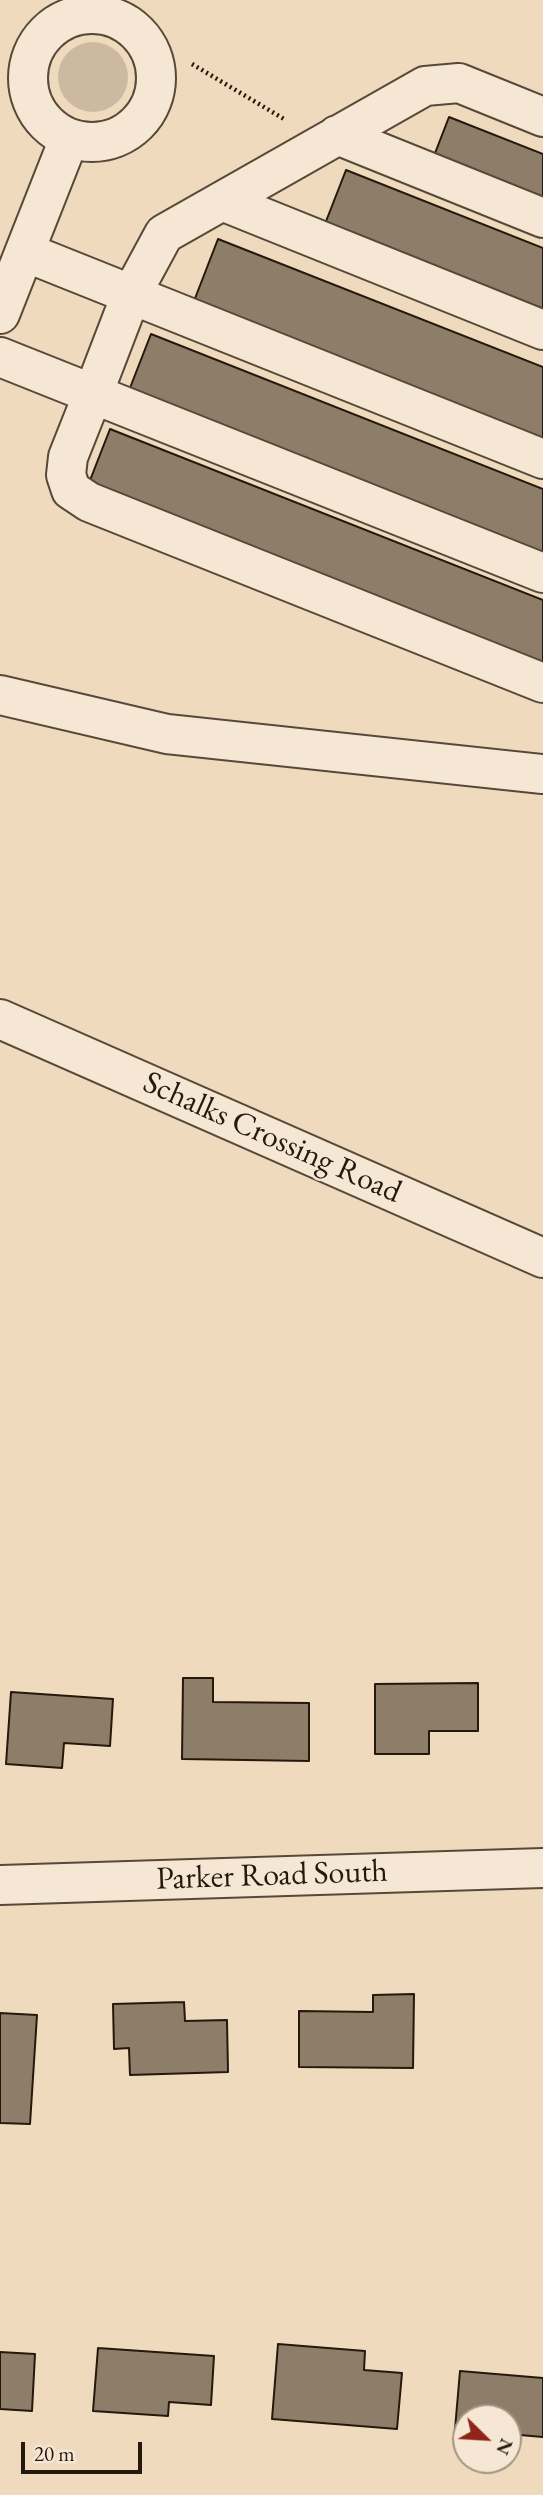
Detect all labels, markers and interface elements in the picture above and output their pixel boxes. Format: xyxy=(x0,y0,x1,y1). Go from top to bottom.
street label: Schalks Crossing Road xyxy=(137,1064,407,1212)
street label: Parker Road South xyxy=(156,1853,388,1899)
north arrow xyxy=(452,2404,522,2474)
scale bar xyxy=(24,2428,145,2472)
text: N xyxy=(490,2435,519,2459)
text: 20 m xyxy=(34,2440,75,2467)

